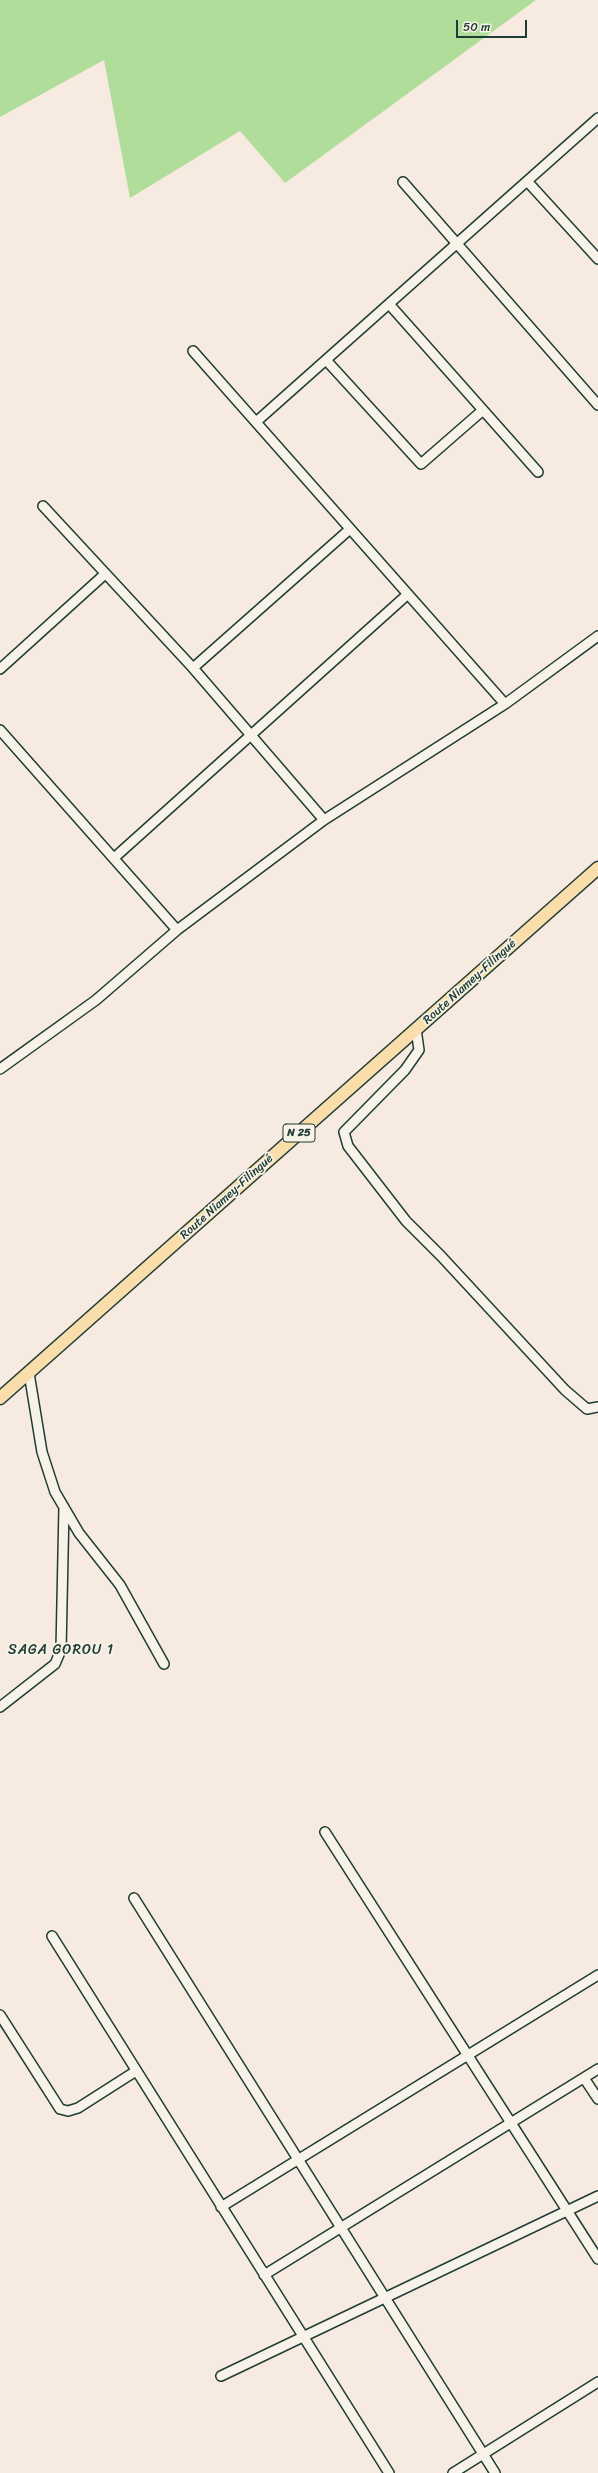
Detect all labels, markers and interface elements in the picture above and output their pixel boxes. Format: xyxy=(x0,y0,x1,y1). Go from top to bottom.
scale bar xyxy=(458,12,529,38)
text: 50 m xyxy=(463,16,490,38)
street label: Route Niamey-Filingué xyxy=(421,936,519,1028)
road number: N 25 xyxy=(283,1124,315,1142)
street label: Route Niamey-Filingué xyxy=(178,1151,276,1243)
district label: SAGA GOROU 1 xyxy=(8,1642,114,1658)

